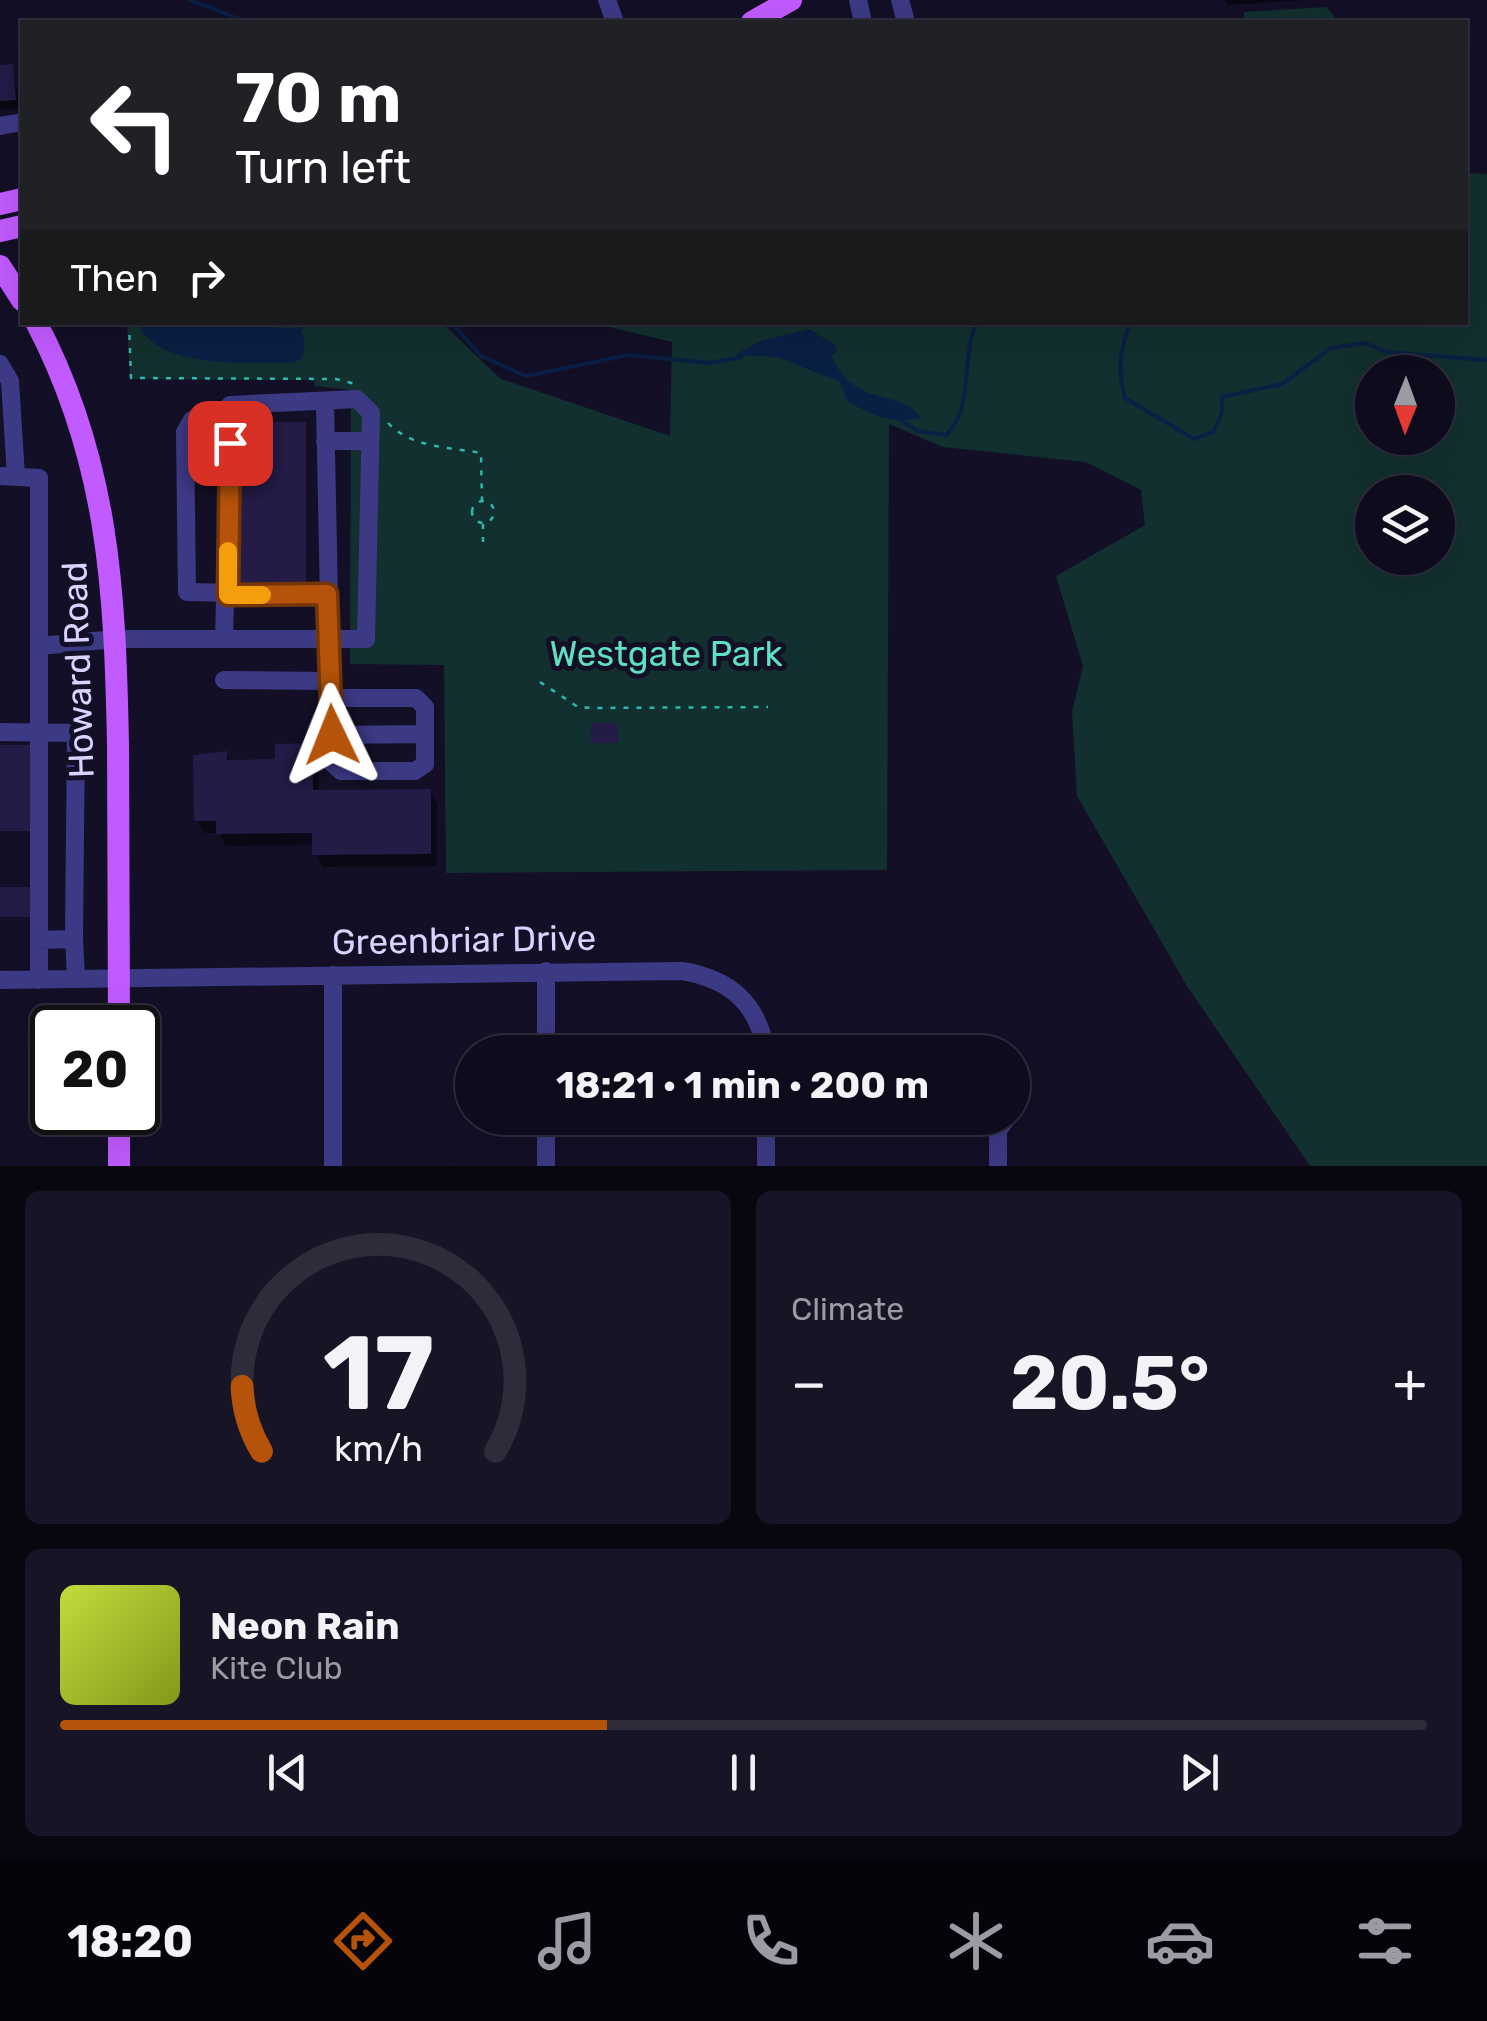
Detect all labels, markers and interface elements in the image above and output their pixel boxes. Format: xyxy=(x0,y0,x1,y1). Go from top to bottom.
text: 70 m xyxy=(235,57,402,140)
icon: left xyxy=(70,60,200,190)
text: Turn left xyxy=(235,141,411,194)
icon: right xyxy=(179,250,234,305)
text: Then xyxy=(70,255,159,301)
north arrow xyxy=(1355,355,1455,455)
map controls xyxy=(1355,355,1455,575)
pin xyxy=(188,401,273,486)
icon: arrive xyxy=(203,416,258,471)
button: layers xyxy=(1355,475,1455,575)
street label: Howard Road xyxy=(53,561,103,779)
park label: Westgate Park xyxy=(549,633,783,675)
position arrow xyxy=(280,683,384,787)
street label: Greenbriar Drive xyxy=(331,917,597,963)
speed limit sign: 20 xyxy=(30,1005,160,1135)
text: 18:21 · 1 min · 200 m xyxy=(556,1062,929,1108)
text: Climate xyxy=(791,1290,904,1328)
text: 17 xyxy=(322,1312,434,1435)
text: 20.5° xyxy=(1010,1339,1210,1428)
text: − xyxy=(791,1351,827,1416)
text: + xyxy=(1393,1351,1427,1416)
text: km/h xyxy=(333,1428,423,1470)
text: Neon Rain xyxy=(210,1603,400,1649)
text: Kite Club xyxy=(210,1649,343,1687)
icon: previous xyxy=(260,1745,315,1800)
icon: pause xyxy=(716,1745,771,1800)
icon: next xyxy=(1172,1745,1227,1800)
icon: directions xyxy=(328,1906,398,1976)
icon: music xyxy=(532,1906,602,1976)
icon: phone xyxy=(736,1906,806,1976)
icon: climate xyxy=(941,1906,1011,1976)
icon: car xyxy=(1145,1906,1215,1976)
icon: filters xyxy=(1350,1906,1420,1976)
text: 18:20 xyxy=(67,1915,193,1968)

